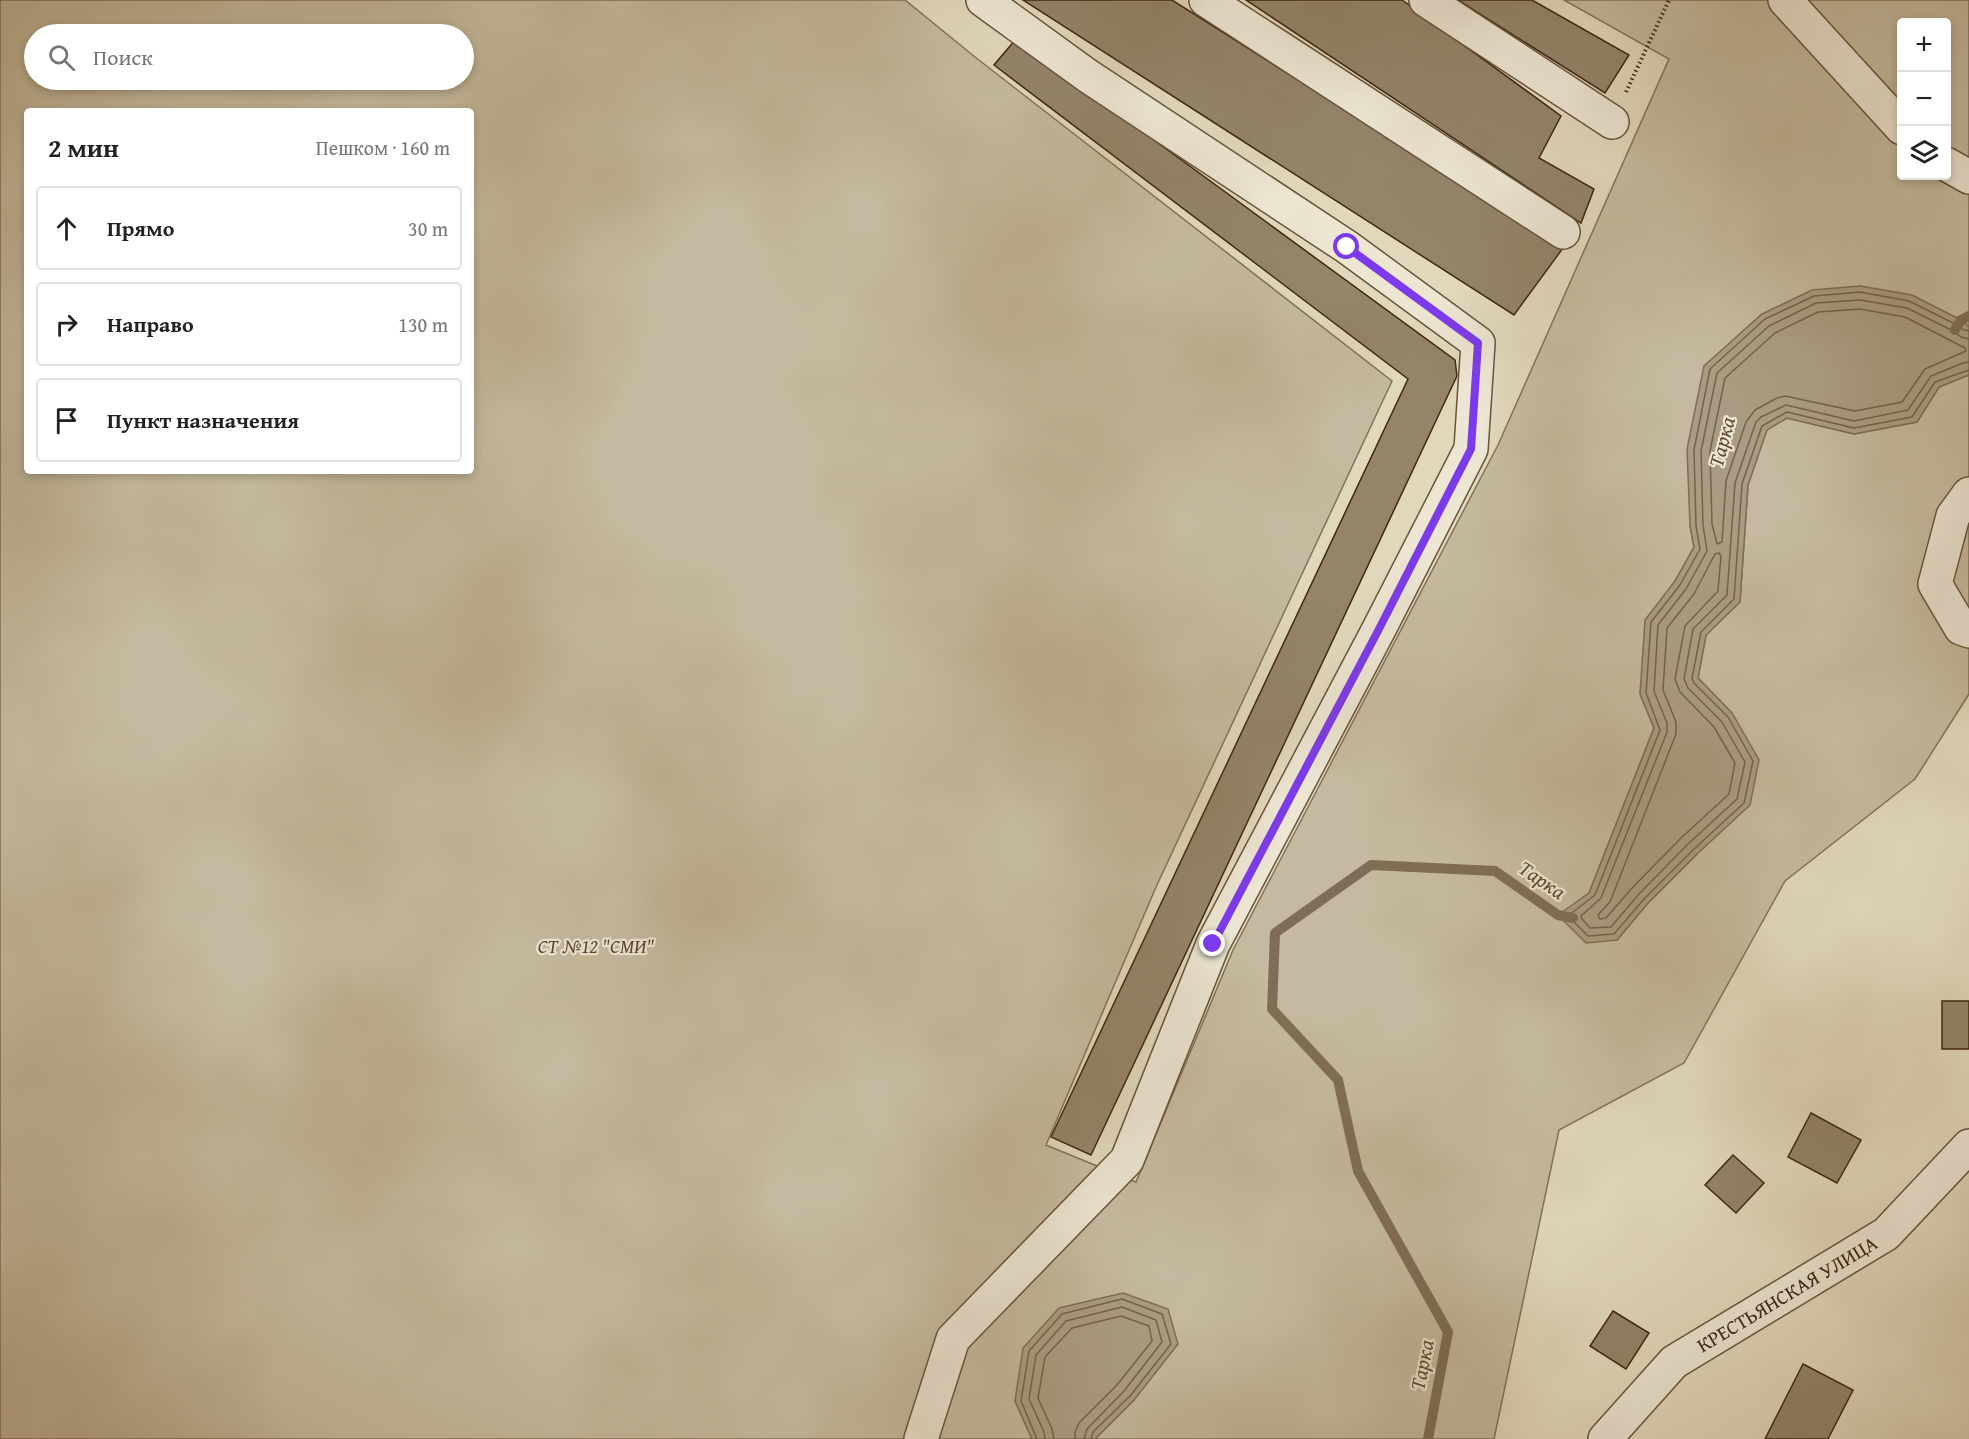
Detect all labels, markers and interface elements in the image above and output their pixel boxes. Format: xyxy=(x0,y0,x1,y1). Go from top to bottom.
map controls xyxy=(1897,18,1951,180)
button: + xyxy=(1897,18,1951,72)
search box xyxy=(24,24,474,90)
icon: search xyxy=(45,41,78,74)
text: Поиск xyxy=(93,41,153,73)
button: − xyxy=(1897,72,1951,126)
button: layers xyxy=(1897,126,1951,180)
text: 2 мин xyxy=(48,128,119,167)
text: Пешком · 160 m xyxy=(316,133,450,162)
icon: ahead xyxy=(50,212,83,245)
text: Прямо xyxy=(107,212,174,244)
text: 30 m xyxy=(408,214,448,243)
route start xyxy=(1333,233,1359,259)
icon: right xyxy=(50,308,83,341)
text: Направо xyxy=(107,308,194,340)
text: 130 m xyxy=(398,310,448,339)
icon: arrive xyxy=(50,404,83,437)
text: Пункт назначения xyxy=(107,404,299,436)
water label: Тарка xyxy=(1700,413,1743,470)
water label: Тарка xyxy=(1513,852,1572,907)
route end xyxy=(1199,930,1225,956)
park label: СТ №12 "СМИ" xyxy=(538,931,654,960)
street label: КРЕСТЬЯНСКАЯ УЛИЦА xyxy=(1691,1228,1883,1359)
water label: Тарка xyxy=(1401,1337,1442,1393)

